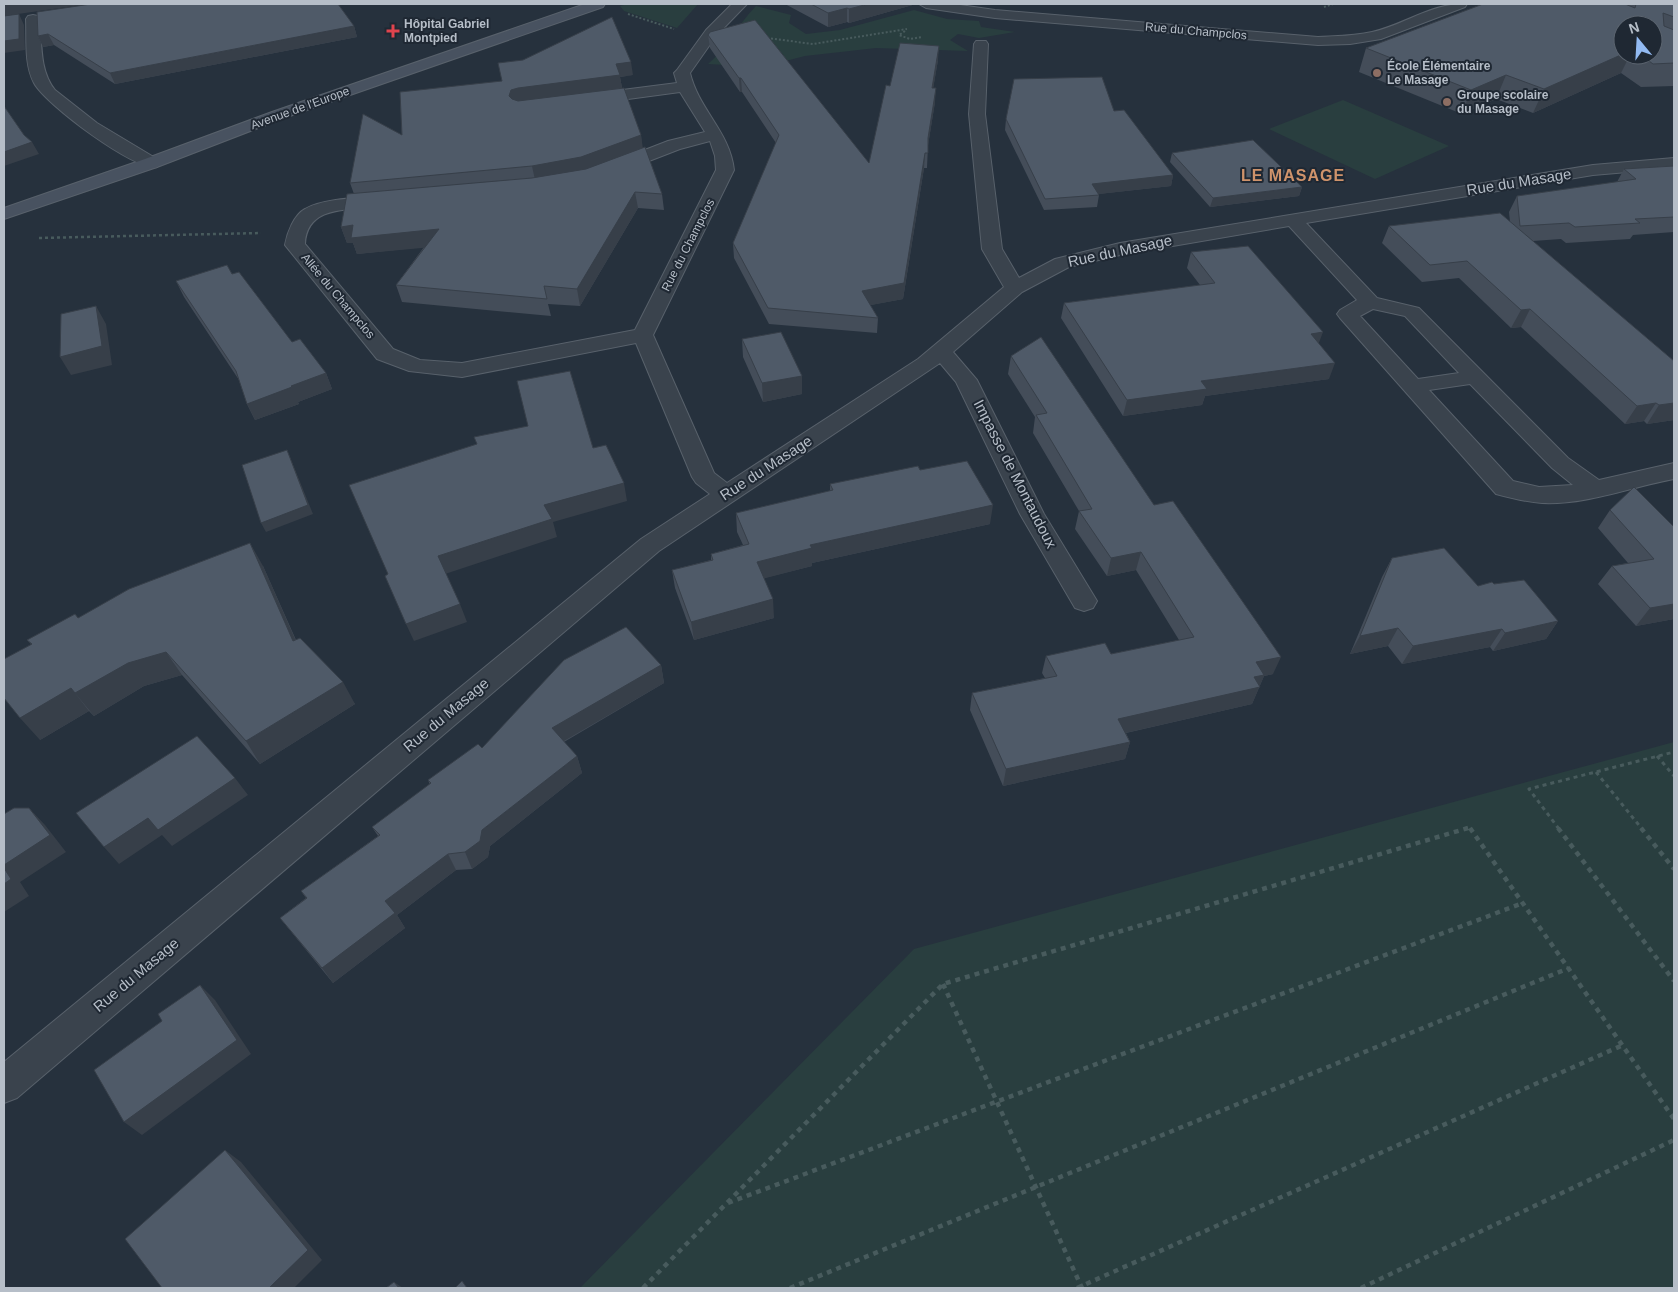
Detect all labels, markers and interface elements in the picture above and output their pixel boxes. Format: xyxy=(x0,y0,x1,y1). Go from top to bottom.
north arrow xyxy=(1613,15,1663,65)
place label: Hôpital Gabriel Montpied xyxy=(404,17,489,45)
text: N xyxy=(1627,18,1641,37)
street label: Rue du Champclos xyxy=(1145,20,1247,42)
marker: Hôpital Gabriel Montpied xyxy=(386,24,400,38)
place label: École Élémentaire Le Masage xyxy=(1387,58,1491,87)
marker: École Élémentaire Le Masage xyxy=(1371,67,1383,79)
street label: Avenue de l'Europe xyxy=(249,84,352,132)
place label: Groupe scolaire du Masage xyxy=(1457,88,1549,116)
marker: Groupe scolaire du Masage xyxy=(1441,96,1453,108)
street label: Rue du Masage xyxy=(1465,165,1573,198)
district label: LE MASAGE xyxy=(1241,167,1345,184)
street label: Rue du Champclos xyxy=(659,196,717,294)
street label: Rue du Masage xyxy=(1066,231,1173,270)
street label: Allée du Champclos xyxy=(298,251,378,341)
street label: Impasse de Montaudoux xyxy=(971,397,1061,551)
street label: Rue du Masage xyxy=(717,432,815,504)
street label: Rue du Masage xyxy=(400,674,492,755)
street label: Rue du Masage xyxy=(90,934,182,1015)

